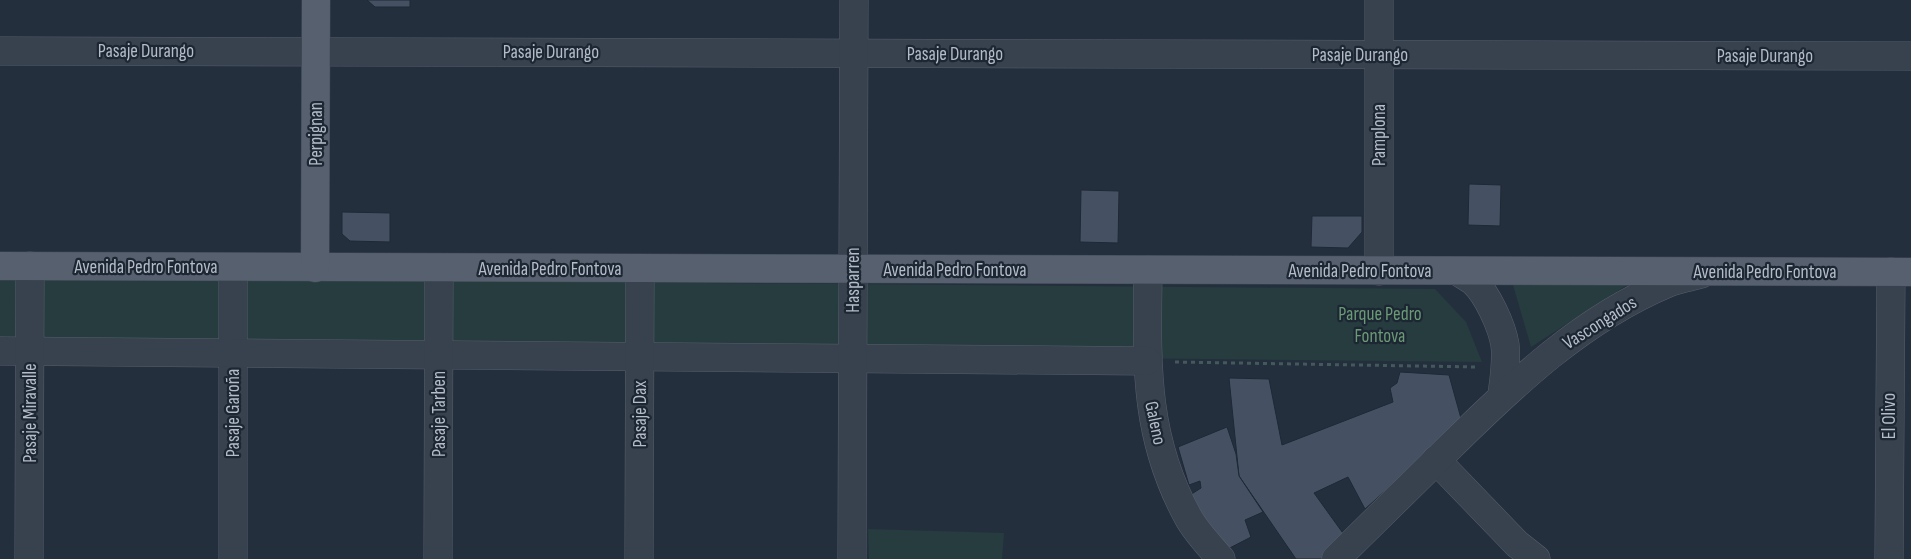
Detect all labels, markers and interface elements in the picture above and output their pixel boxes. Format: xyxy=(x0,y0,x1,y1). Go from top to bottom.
street label: Pasaje Durango xyxy=(98,40,194,63)
street label: Pasaje Durango xyxy=(503,41,599,64)
street label: Pasaje Durango xyxy=(907,43,1003,66)
street label: Pasaje Durango xyxy=(1312,44,1408,67)
street label: Pasaje Durango xyxy=(1717,45,1813,68)
street label: Perpignan xyxy=(305,102,328,166)
street label: Pamplona xyxy=(1368,104,1391,166)
street label: Hasparren xyxy=(842,247,865,313)
street label: Avenida Pedro Fontova xyxy=(73,256,218,279)
street label: Avenida Pedro Fontova xyxy=(477,258,622,281)
street label: Avenida Pedro Fontova xyxy=(882,259,1027,282)
street label: Avenida Pedro Fontova xyxy=(1287,260,1432,283)
street label: Avenida Pedro Fontova xyxy=(1692,261,1837,284)
street label: Vascongados xyxy=(1559,291,1641,355)
park label: Parque Pedro Fontova xyxy=(1338,303,1422,348)
street label: Pasaje Miravalle xyxy=(19,363,42,463)
street label: Pasaje Garoña xyxy=(222,369,245,457)
street label: Pasaje Tarben xyxy=(428,371,451,457)
street label: Pasaje Dax xyxy=(629,381,652,447)
street label: El Olivo xyxy=(1878,393,1901,439)
street label: Galeno xyxy=(1139,399,1171,447)

